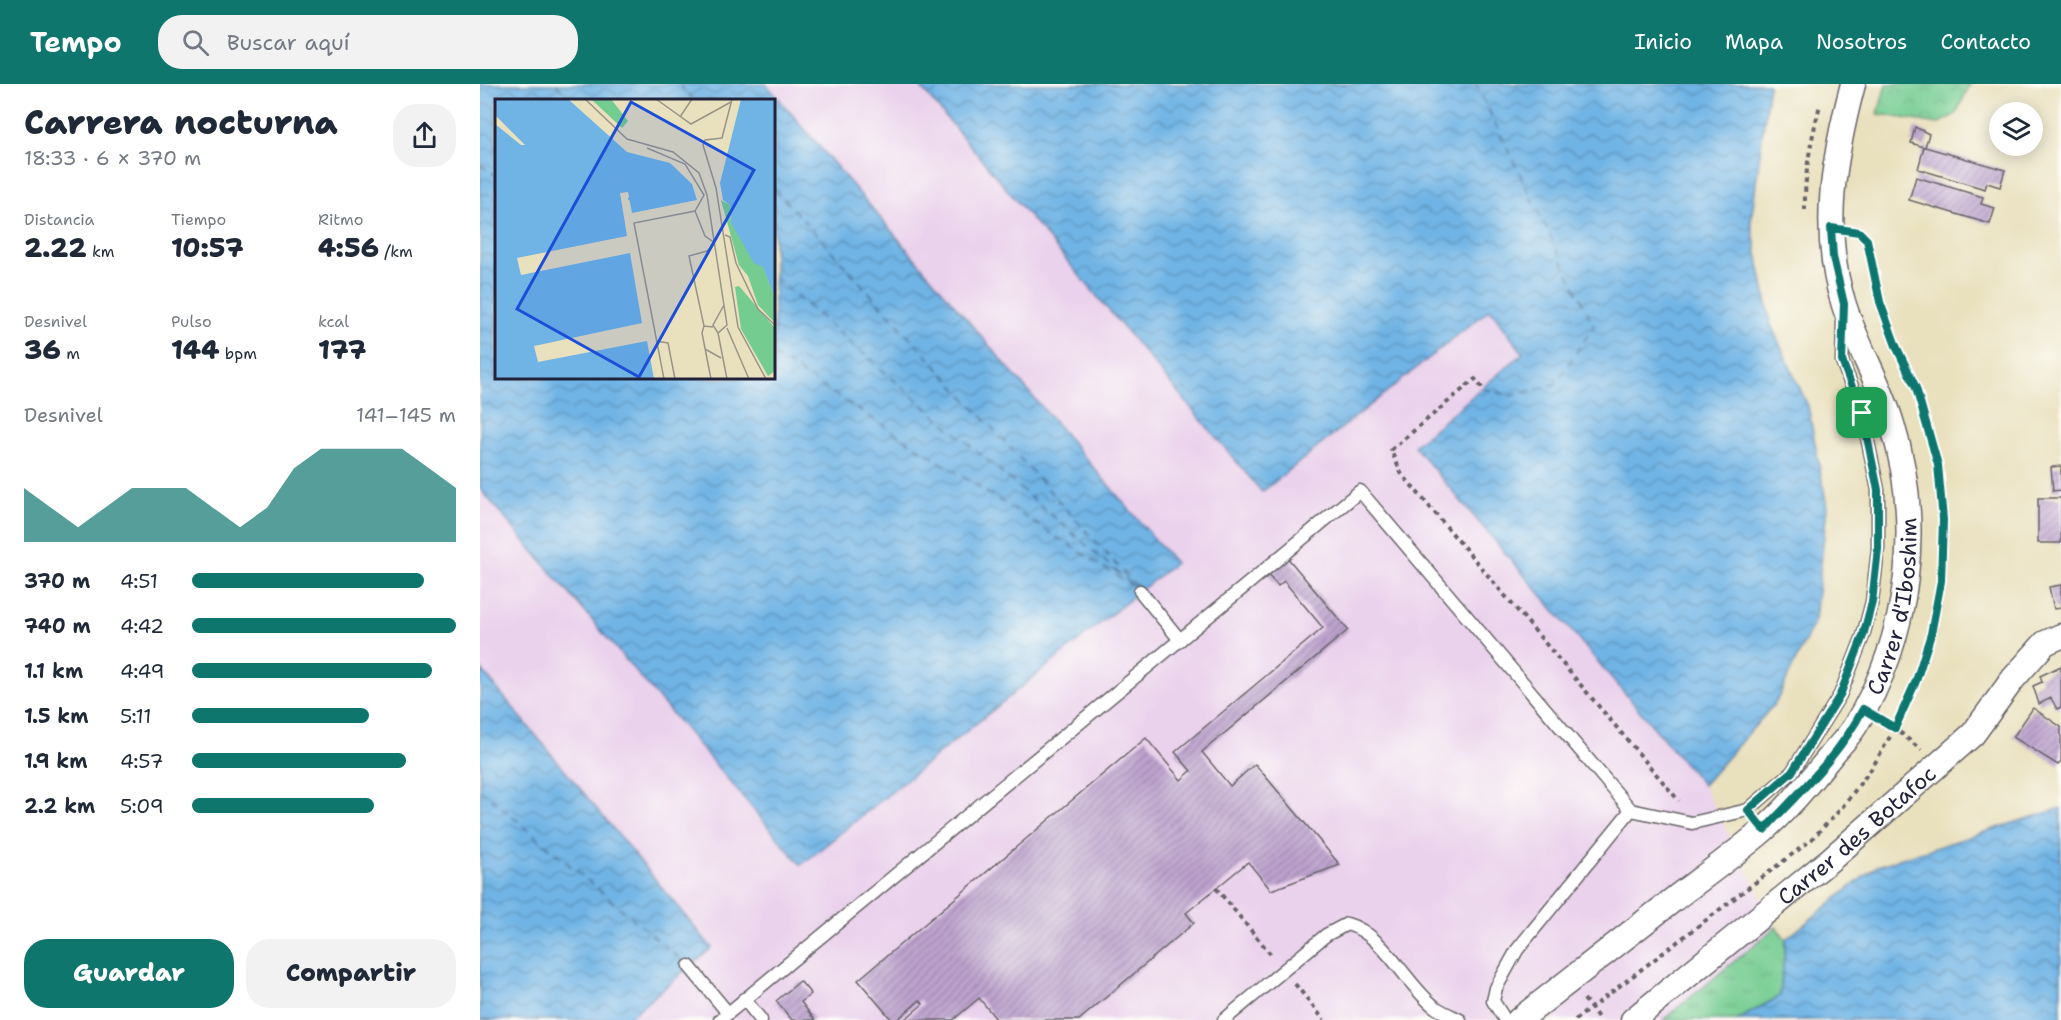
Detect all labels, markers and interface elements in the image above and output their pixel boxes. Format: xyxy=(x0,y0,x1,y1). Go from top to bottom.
search box xyxy=(158,15,578,69)
text: Tempo xyxy=(30,23,122,61)
icon: search xyxy=(179,26,212,59)
text: Buscar aquí xyxy=(227,28,350,57)
text: Inicio xyxy=(1634,28,1692,56)
text: Mapa xyxy=(1725,28,1783,56)
text: Nosotros xyxy=(1816,28,1907,56)
text: Contacto xyxy=(1940,28,2031,56)
inset map xyxy=(495,99,776,380)
text: Carrera nocturna xyxy=(24,100,338,145)
map controls xyxy=(1989,102,2043,156)
button: layers xyxy=(1989,102,2043,156)
button: share xyxy=(393,104,456,167)
text: 18:33 · 6 × 370 m xyxy=(24,145,201,171)
text: Distancia xyxy=(24,209,95,230)
text: Tiempo xyxy=(171,209,226,230)
text: Ritmo xyxy=(318,209,363,230)
text: 2.22 xyxy=(24,230,86,265)
text: 10:57 xyxy=(171,230,243,265)
text: 4:56 xyxy=(318,230,379,265)
text: km xyxy=(86,241,115,262)
text: /km xyxy=(379,241,413,262)
text: Desnivel xyxy=(24,311,87,332)
text: Pulso xyxy=(171,311,212,332)
text: kcal xyxy=(318,311,349,332)
text: 36 xyxy=(24,332,61,367)
text: 144 xyxy=(171,332,219,367)
text: 177 xyxy=(318,332,366,367)
text: m xyxy=(61,343,80,364)
text: bpm xyxy=(219,343,257,364)
pin xyxy=(1836,387,1887,438)
icon: arrive xyxy=(1845,396,1878,429)
text: Desnivel xyxy=(24,402,103,428)
text: 141–145 m xyxy=(356,402,456,428)
street label: Carrer d'Iboshim xyxy=(1860,517,1924,700)
text: 370 m xyxy=(24,568,90,594)
text: 4:51 xyxy=(120,568,158,594)
text: 740 m xyxy=(24,613,91,639)
text: 4:42 xyxy=(120,613,164,639)
text: 1.1 km xyxy=(24,658,83,684)
text: 4:49 xyxy=(120,658,165,684)
text: 1.5 km xyxy=(24,703,88,729)
text: 5:11 xyxy=(120,703,152,729)
text: 1.9 km xyxy=(24,748,87,774)
text: 4:57 xyxy=(120,748,163,774)
street label: Carrer des Botafoc xyxy=(1772,759,1942,912)
text: 2.2 km xyxy=(24,793,95,819)
text: 5:09 xyxy=(120,793,164,819)
button: Guardar xyxy=(24,939,234,1008)
button: Compartir xyxy=(246,939,456,1008)

